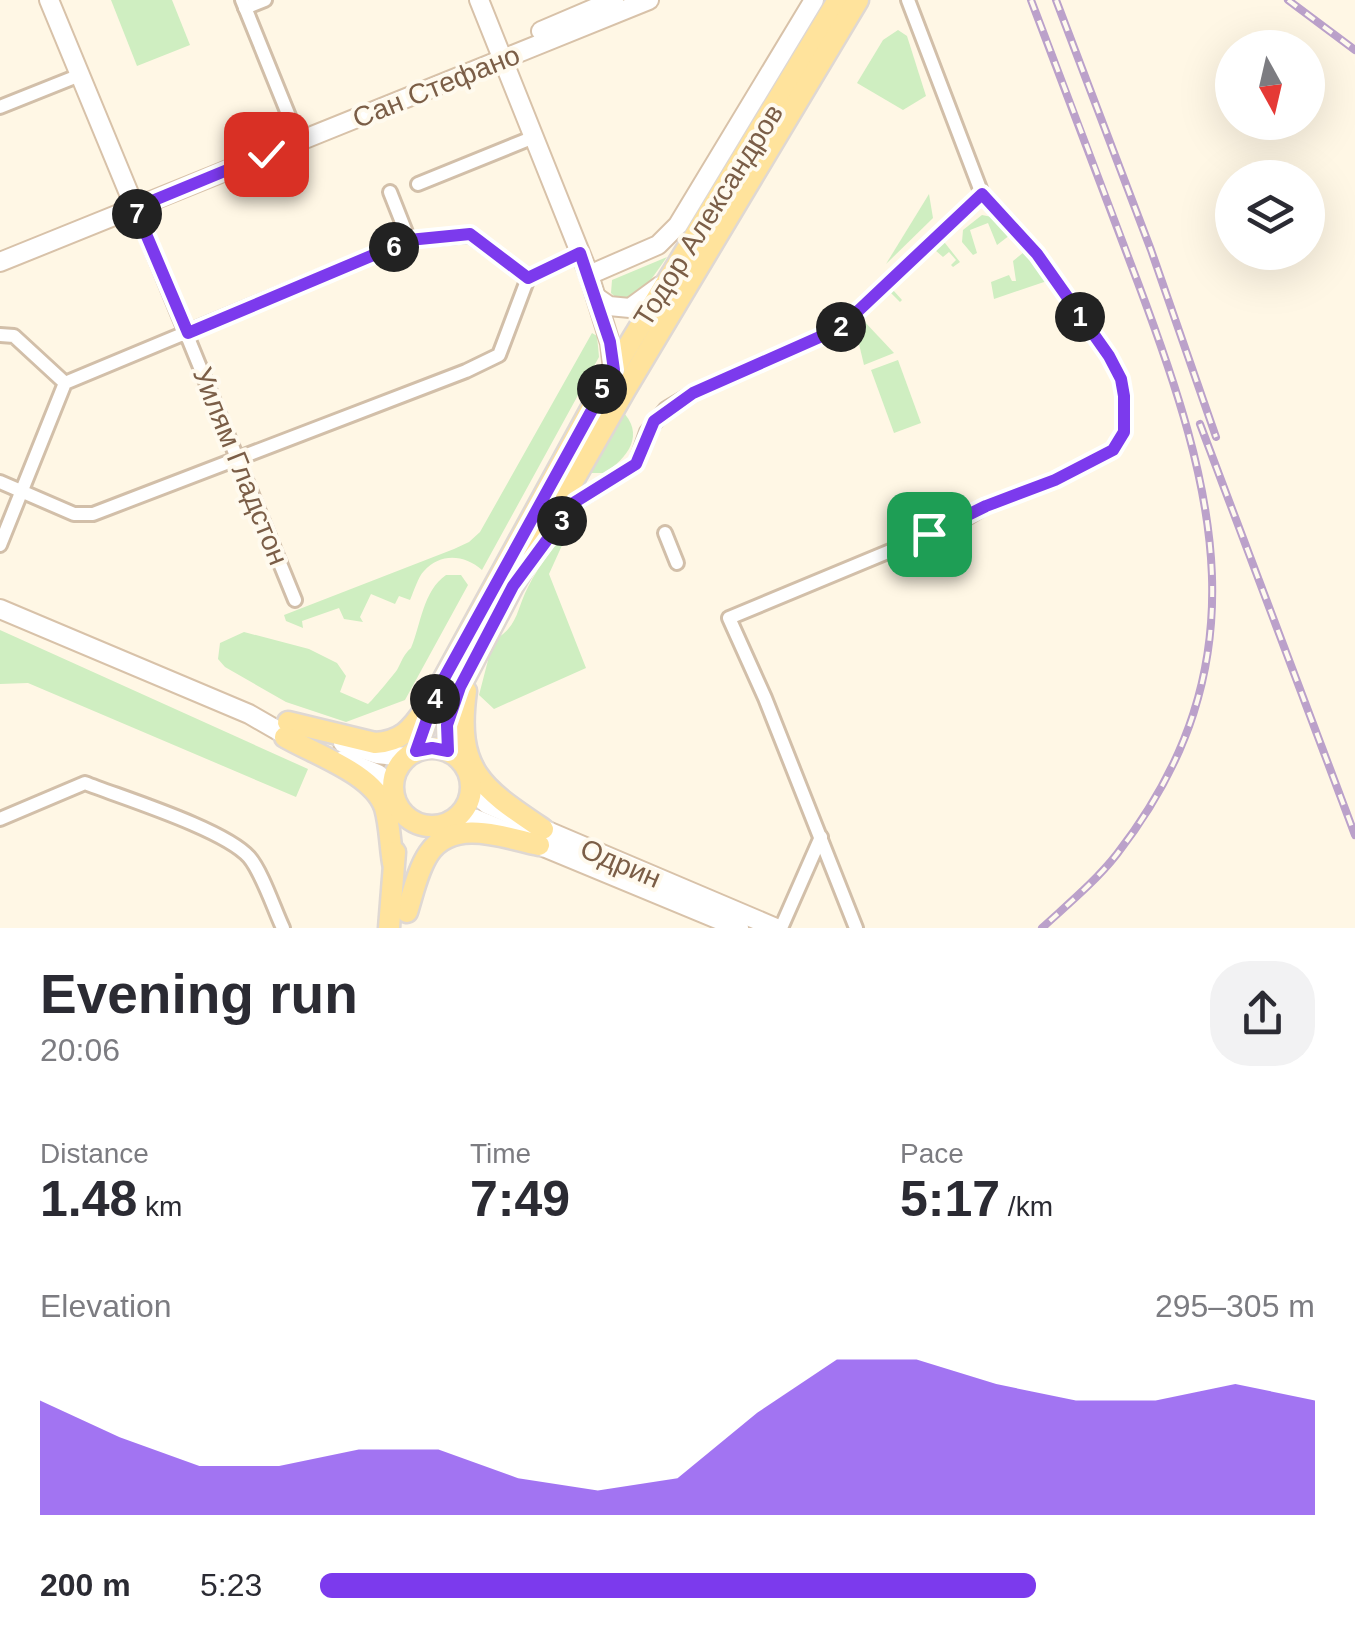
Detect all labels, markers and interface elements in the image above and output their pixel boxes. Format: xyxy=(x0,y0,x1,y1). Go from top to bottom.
north arrow xyxy=(1215,30,1325,140)
map controls xyxy=(1215,30,1325,270)
street label: Сан Стефано xyxy=(348,39,524,134)
street label: Тодор Александров xyxy=(628,99,789,332)
pin xyxy=(224,112,309,197)
icon: check xyxy=(239,127,294,182)
button: layers xyxy=(1215,160,1325,270)
pin: 7 xyxy=(112,189,162,239)
text: 7 xyxy=(129,198,145,229)
pin: 6 xyxy=(369,222,419,272)
text: 6 xyxy=(386,231,402,262)
pin: 1 xyxy=(1055,292,1105,342)
text: 1 xyxy=(1072,301,1088,332)
pin: 2 xyxy=(816,302,866,352)
text: 2 xyxy=(833,311,849,342)
street label: Уилям Гладстон xyxy=(187,363,294,569)
pin: 5 xyxy=(577,364,627,414)
text: 5 xyxy=(594,373,610,404)
pin xyxy=(887,492,972,577)
pin: 3 xyxy=(537,496,587,546)
text: 3 xyxy=(554,505,570,536)
icon: arrive xyxy=(902,507,957,562)
pin: 4 xyxy=(410,674,460,724)
text: 4 xyxy=(427,683,443,714)
street label: Одрин xyxy=(576,833,666,894)
button: share xyxy=(1210,961,1315,1066)
text: Evening run xyxy=(40,963,358,1025)
text: 20:06 xyxy=(40,1032,120,1068)
text: Distance xyxy=(40,1138,149,1169)
text: Time xyxy=(470,1138,531,1169)
text: Pace xyxy=(900,1138,964,1169)
text: 1.48 xyxy=(40,1171,137,1227)
text: 7:49 xyxy=(470,1171,570,1227)
text: 5:17 xyxy=(900,1171,1000,1227)
text: km xyxy=(137,1191,182,1222)
text: /km xyxy=(1000,1191,1053,1222)
text: Elevation xyxy=(40,1288,172,1324)
text: 295–305 m xyxy=(1155,1288,1315,1324)
text: 200 m xyxy=(40,1567,131,1603)
text: 5:23 xyxy=(200,1567,262,1603)

